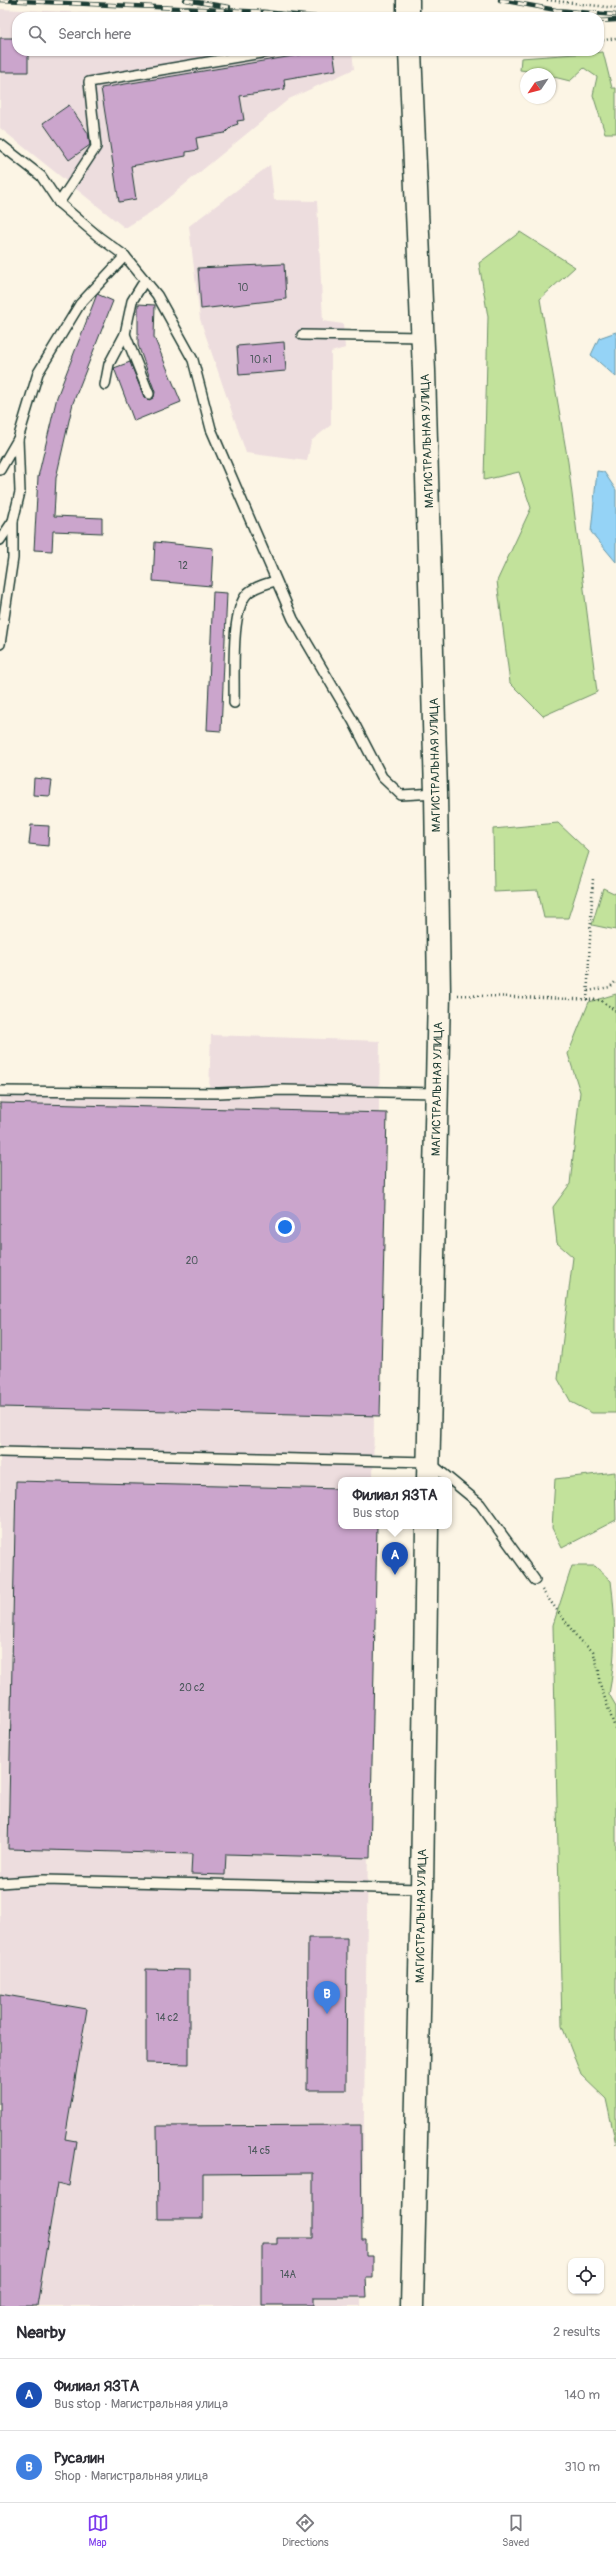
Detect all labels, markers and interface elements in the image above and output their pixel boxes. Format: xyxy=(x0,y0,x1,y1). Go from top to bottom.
search box xyxy=(12,12,604,56)
icon: search xyxy=(26,23,48,45)
text: Search here xyxy=(58,25,131,44)
north arrow xyxy=(520,68,556,104)
house number: 10 xyxy=(238,282,249,294)
house number: 10 к1 xyxy=(250,354,272,366)
street label: МАГИСТРАЛЬНАЯ УЛИЦА xyxy=(418,373,437,508)
house number: 12 xyxy=(178,560,188,572)
street label: МАГИСТРАЛЬНАЯ УЛИЦА xyxy=(427,697,444,832)
street label: МАГИСТРАЛЬНАЯ УЛИЦА xyxy=(429,1021,446,1156)
your location xyxy=(275,1217,295,1237)
house number: 20 xyxy=(186,1255,198,1267)
popup xyxy=(338,1477,452,1529)
text: Филиал ЯЗТА xyxy=(352,1486,438,1505)
text: Bus stop xyxy=(352,1505,399,1521)
pin: A xyxy=(382,1542,408,1575)
house number: 20 с2 xyxy=(179,1682,205,1694)
street label: МАГИСТРАЛЬНАЯ УЛИЦА xyxy=(413,1848,430,1983)
pin: B xyxy=(314,1981,340,2014)
house number: 14 с2 xyxy=(156,2012,179,2024)
house number: 14 с5 xyxy=(248,2145,270,2157)
map controls xyxy=(568,2258,604,2294)
button: locate xyxy=(568,2258,604,2294)
house number: 14А xyxy=(280,2269,297,2281)
text: Nearby xyxy=(16,2322,65,2343)
text: 2 results xyxy=(553,2324,600,2340)
text: Филиал ЯЗТА xyxy=(54,2377,139,2396)
text: A xyxy=(25,2387,33,2403)
text: 140 m xyxy=(564,2387,600,2403)
text: Bus stop · Магистральная улица xyxy=(54,2396,228,2412)
text: Русалин xyxy=(54,2449,105,2468)
text: B xyxy=(25,2459,33,2475)
text: 310 m xyxy=(564,2459,600,2475)
text: Shop · Магистральная улица xyxy=(54,2468,208,2484)
tab: Map xyxy=(87,2512,109,2549)
tab: Directions xyxy=(282,2512,329,2549)
tab: Saved xyxy=(502,2512,529,2549)

